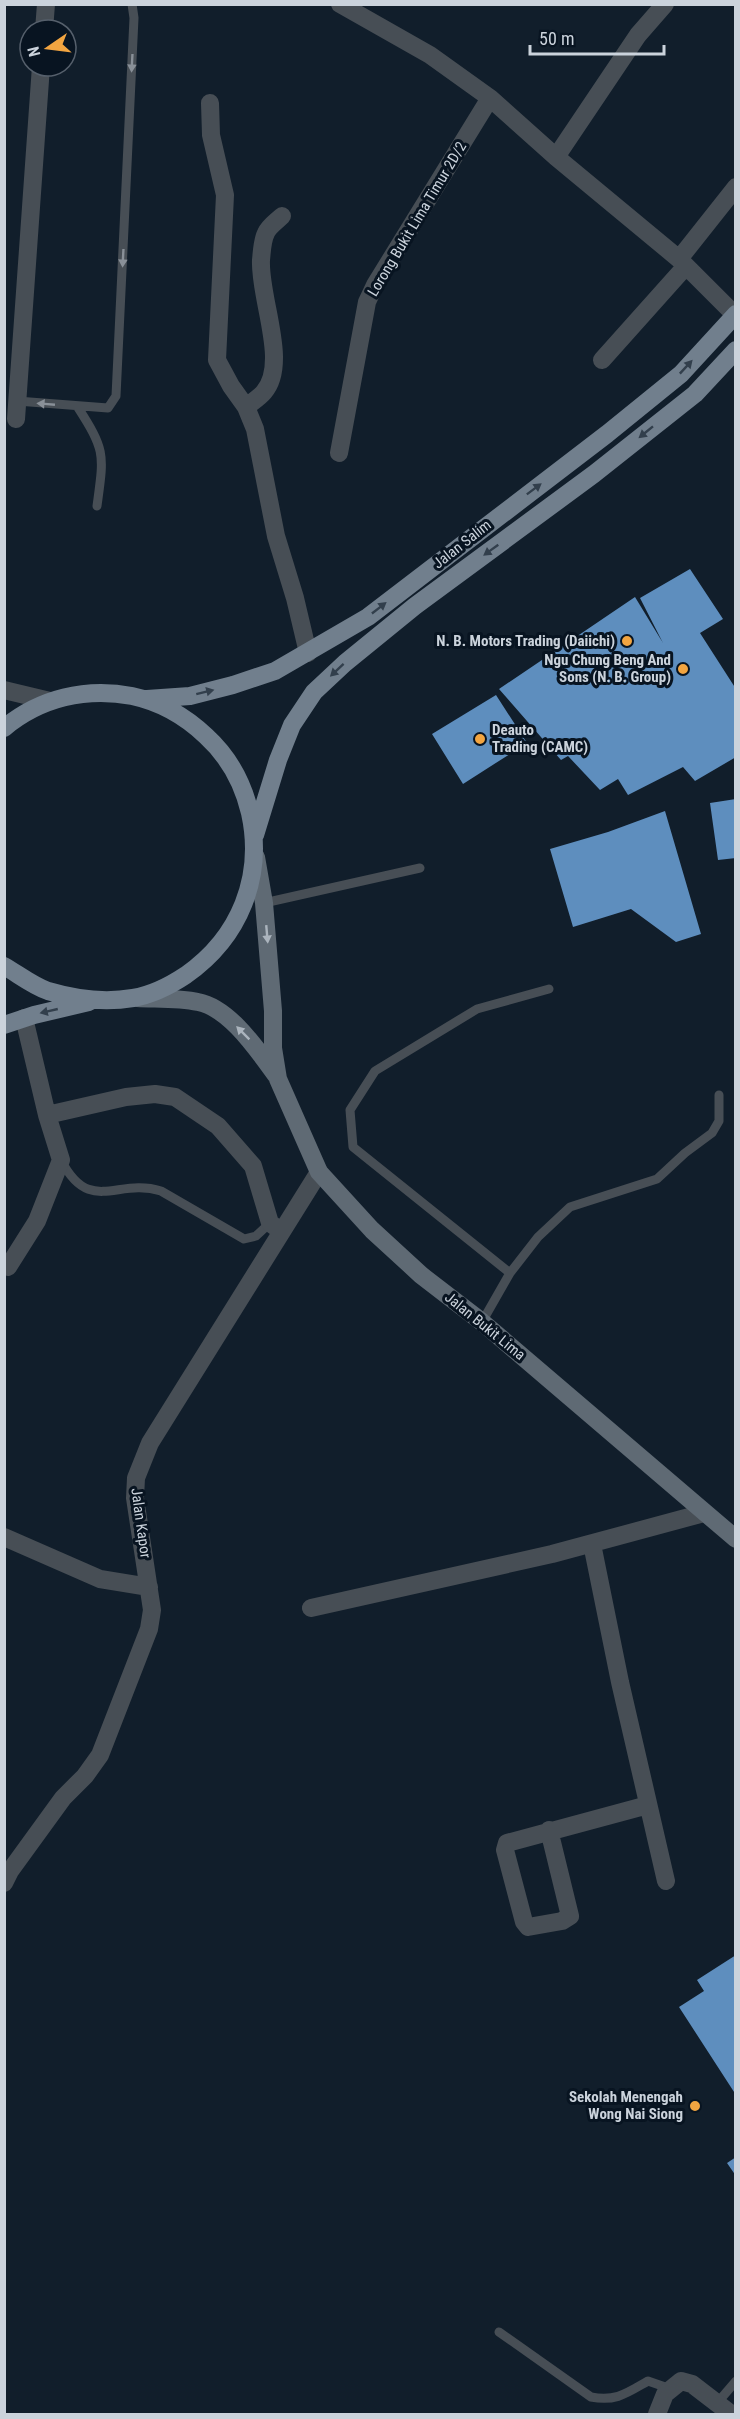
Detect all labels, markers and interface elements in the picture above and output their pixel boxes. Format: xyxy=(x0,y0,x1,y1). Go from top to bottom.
north arrow xyxy=(18,18,78,78)
scale bar xyxy=(530,18,664,56)
text: 50 m xyxy=(539,28,574,49)
text: N xyxy=(24,44,44,59)
one-way arrow xyxy=(128,53,137,72)
street label: Lorong Bukit Lima Timur 2D/2 xyxy=(364,138,470,300)
one-way arrow xyxy=(118,248,127,267)
one-way arrow xyxy=(679,361,693,375)
one-way arrow xyxy=(36,399,55,409)
one-way arrow xyxy=(639,426,654,438)
one-way arrow xyxy=(527,484,542,496)
street label: Jalan Salim xyxy=(429,516,495,572)
one-way arrow xyxy=(483,544,499,556)
one-way arrow xyxy=(372,602,387,614)
place label: N. B. Motors Trading (Daiichi) xyxy=(436,632,615,650)
marker: N. B. Motors Trading (Daiichi) xyxy=(620,634,634,648)
place label: Ngu Chung Beng And Sons (N. B. Group) xyxy=(544,651,671,686)
marker: Ngu Chung Beng And Sons (N. B. Group) xyxy=(676,662,690,676)
one-way arrow xyxy=(330,663,345,677)
one-way arrow xyxy=(196,687,215,697)
place label: Deauto Trading (CAMC) xyxy=(492,721,588,756)
marker: Deauto Trading (CAMC) xyxy=(473,732,487,746)
one-way arrow xyxy=(262,924,271,943)
one-way arrow xyxy=(40,1007,58,1017)
one-way arrow xyxy=(236,1025,250,1040)
street label: Jalan Bukit Lima xyxy=(441,1288,529,1364)
street label: Jalan Kapor xyxy=(127,1487,155,1560)
place label: Sekolah Menengah Wong Nai Siong xyxy=(569,2088,683,2123)
marker: Sekolah Menengah Wong Nai Siong xyxy=(688,2099,702,2113)

